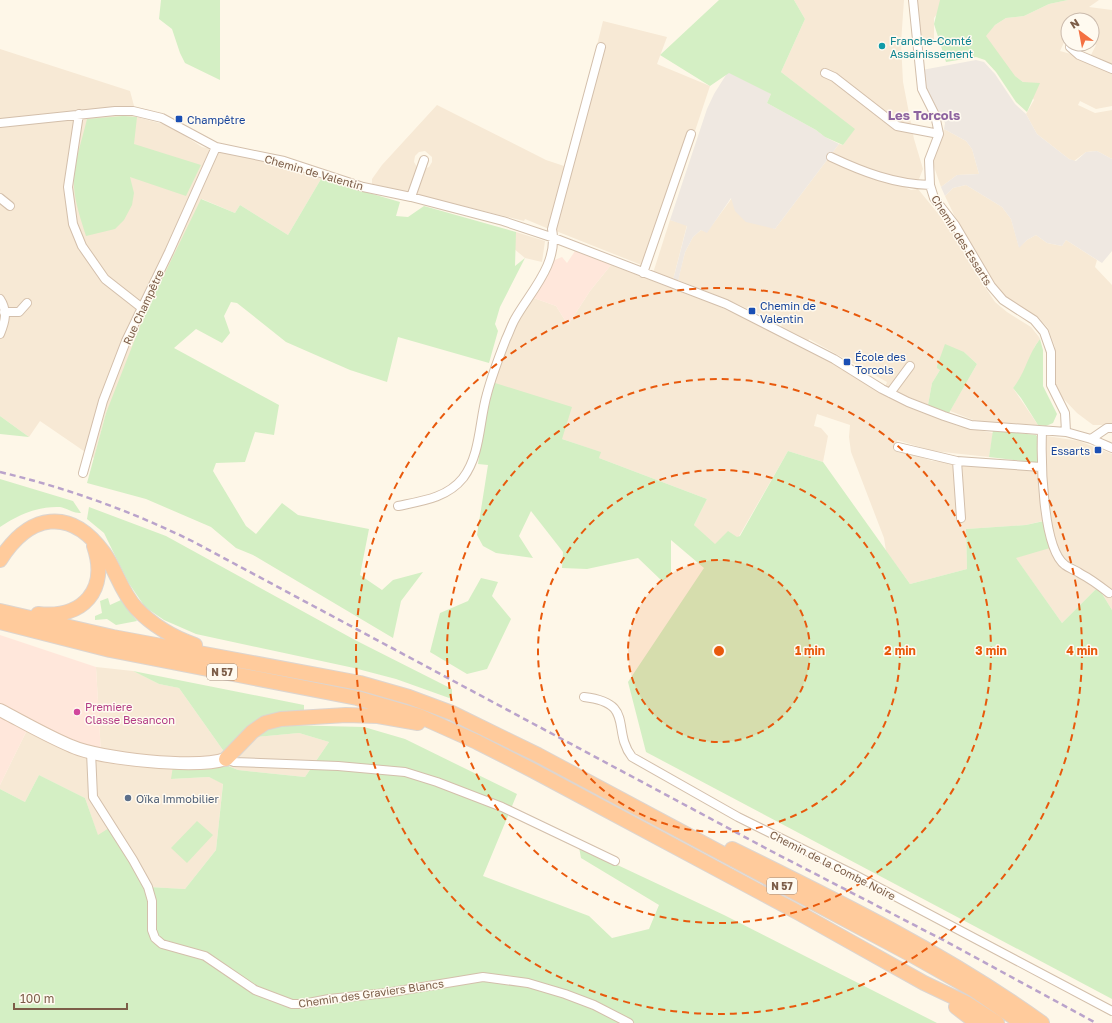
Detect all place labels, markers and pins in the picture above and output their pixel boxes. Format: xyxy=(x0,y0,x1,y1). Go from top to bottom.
place label: Franche-Comté Assainissement xyxy=(890,34,973,60)
marker: Franche-Comté Assainissement xyxy=(877,41,887,51)
place label: Champêtre xyxy=(187,113,245,126)
marker: Champêtre xyxy=(174,114,184,124)
place label: Chemin de Valentin xyxy=(760,299,816,325)
marker: Chemin de Valentin xyxy=(747,306,757,316)
place label: École des Torcols xyxy=(855,350,906,376)
marker: École des Torcols xyxy=(842,357,852,367)
place label: Essarts xyxy=(1051,444,1090,457)
marker: Essarts xyxy=(1093,445,1103,455)
centre of rings xyxy=(712,644,726,658)
place label: Premiere Classe Besancon xyxy=(85,700,175,726)
marker: Premiere Classe Besancon xyxy=(72,707,82,717)
place label: Oïka Immobilier xyxy=(136,792,219,805)
marker: Oïka Immobilier xyxy=(123,793,133,803)

